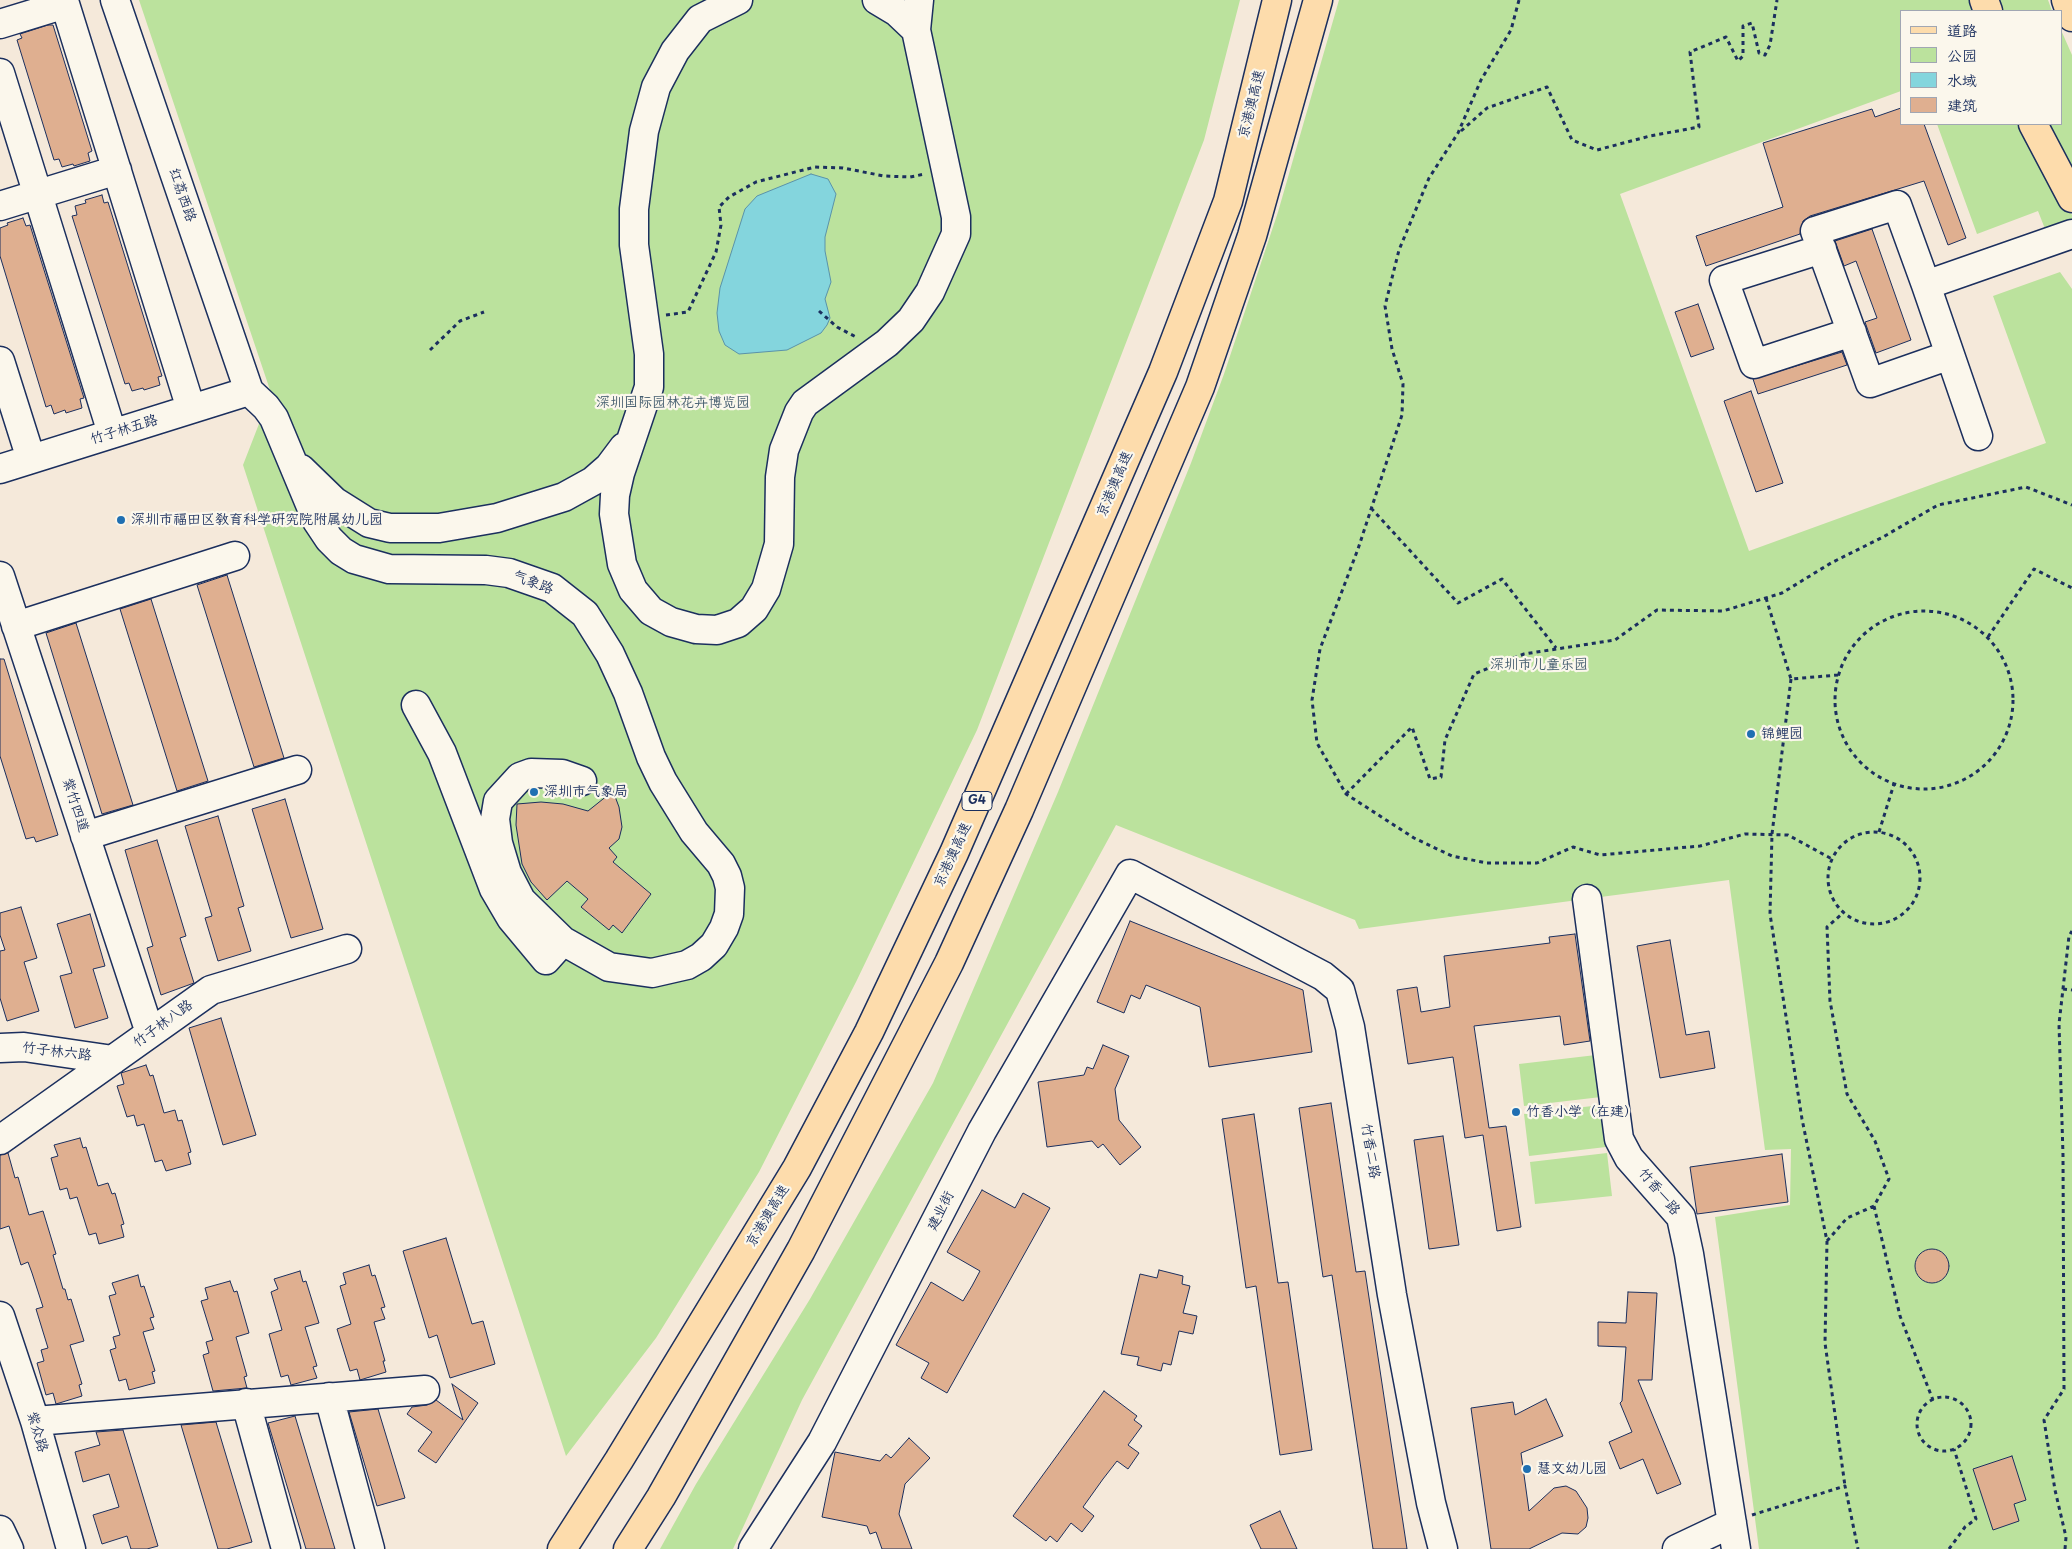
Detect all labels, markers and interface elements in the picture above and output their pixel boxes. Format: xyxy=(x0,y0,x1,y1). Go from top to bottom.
legend xyxy=(1900,10,2062,125)
text: 道路 xyxy=(1947,18,1977,41)
text: 公园 xyxy=(1947,43,1977,66)
street label: 京港澳高速 xyxy=(1235,68,1269,140)
text: 水域 xyxy=(1947,68,1977,91)
text: 建筑 xyxy=(1947,93,1977,116)
street label: 红荔西路 xyxy=(165,166,199,224)
park label: 深圳国际园林花卉博览园 xyxy=(596,395,750,411)
street label: 竹子林五路 xyxy=(88,412,160,448)
street label: 京港澳高速 xyxy=(1094,449,1136,519)
place label: 深圳市福田区教育科学研究院附属幼儿园 xyxy=(131,512,383,528)
marker: 深圳市福田区教育科学研究院附属幼儿园 xyxy=(115,514,127,526)
street label: 气象路 xyxy=(510,568,556,598)
park label: 深圳市儿童乐园 xyxy=(1490,657,1588,673)
place label: 锦鲤园 xyxy=(1761,726,1803,742)
marker: 锦鲤园 xyxy=(1745,728,1757,740)
street label: 紫竹四道 xyxy=(58,776,92,834)
place label: 深圳市气象局 xyxy=(544,784,628,800)
marker: 深圳市气象局 xyxy=(528,786,540,798)
road number: G4 xyxy=(962,791,992,810)
street label: 京港澳高速 xyxy=(931,820,975,890)
street label: 竹子林八路 xyxy=(130,997,196,1051)
street label: 竹子林六路 xyxy=(21,1039,93,1065)
place label: 竹香小学（在建） xyxy=(1526,1104,1638,1120)
marker: 竹香小学（在建） xyxy=(1510,1106,1522,1118)
street label: 竹香二路 xyxy=(1357,1122,1383,1180)
street label: 竹香一路 xyxy=(1635,1165,1683,1219)
street label: 京港澳高速 xyxy=(743,1182,793,1250)
street label: 建业街 xyxy=(924,1188,958,1234)
street label: 紫众路 xyxy=(23,1409,51,1455)
place label: 慧文幼儿园 xyxy=(1537,1461,1607,1477)
marker: 慧文幼儿园 xyxy=(1521,1463,1533,1475)

